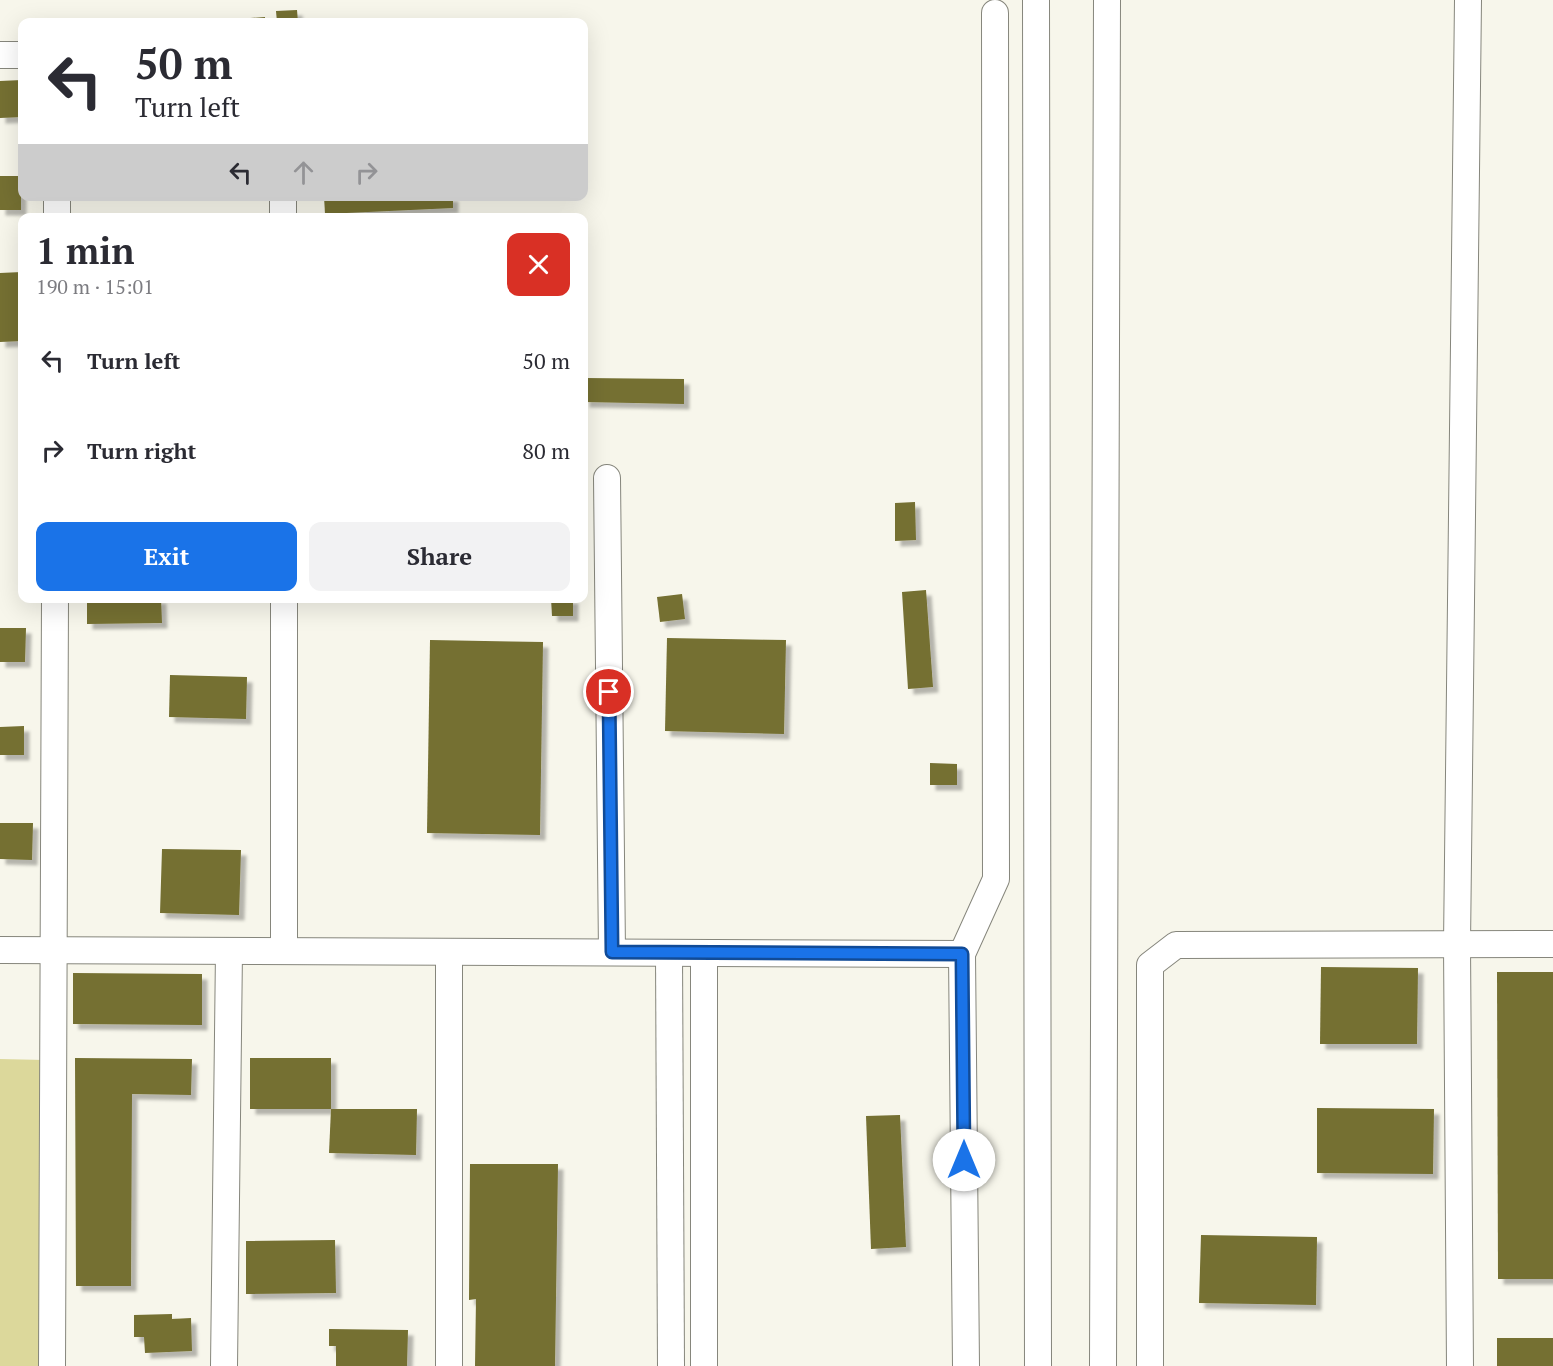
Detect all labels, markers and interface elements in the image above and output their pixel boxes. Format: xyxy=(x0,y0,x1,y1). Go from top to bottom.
text: 50 m xyxy=(135,35,233,91)
icon: left xyxy=(36,42,114,120)
text: Turn left xyxy=(135,89,240,125)
icon: left xyxy=(224,156,257,189)
icon: ahead xyxy=(287,156,320,189)
icon: right xyxy=(350,156,383,189)
text: 1 min xyxy=(36,227,134,274)
button: close xyxy=(507,233,570,296)
text: 190 m · 15:01 xyxy=(36,273,154,300)
icon: left xyxy=(36,344,69,377)
text: Turn left xyxy=(87,346,180,375)
text: 50 m xyxy=(522,346,570,375)
icon: right xyxy=(36,434,69,467)
text: Turn right xyxy=(87,436,196,465)
text: 80 m xyxy=(522,436,570,465)
button: Exit xyxy=(36,522,297,591)
button: Share xyxy=(309,522,570,591)
pin xyxy=(583,666,634,717)
icon: arrive xyxy=(592,675,625,708)
position arrow xyxy=(932,1128,996,1192)

